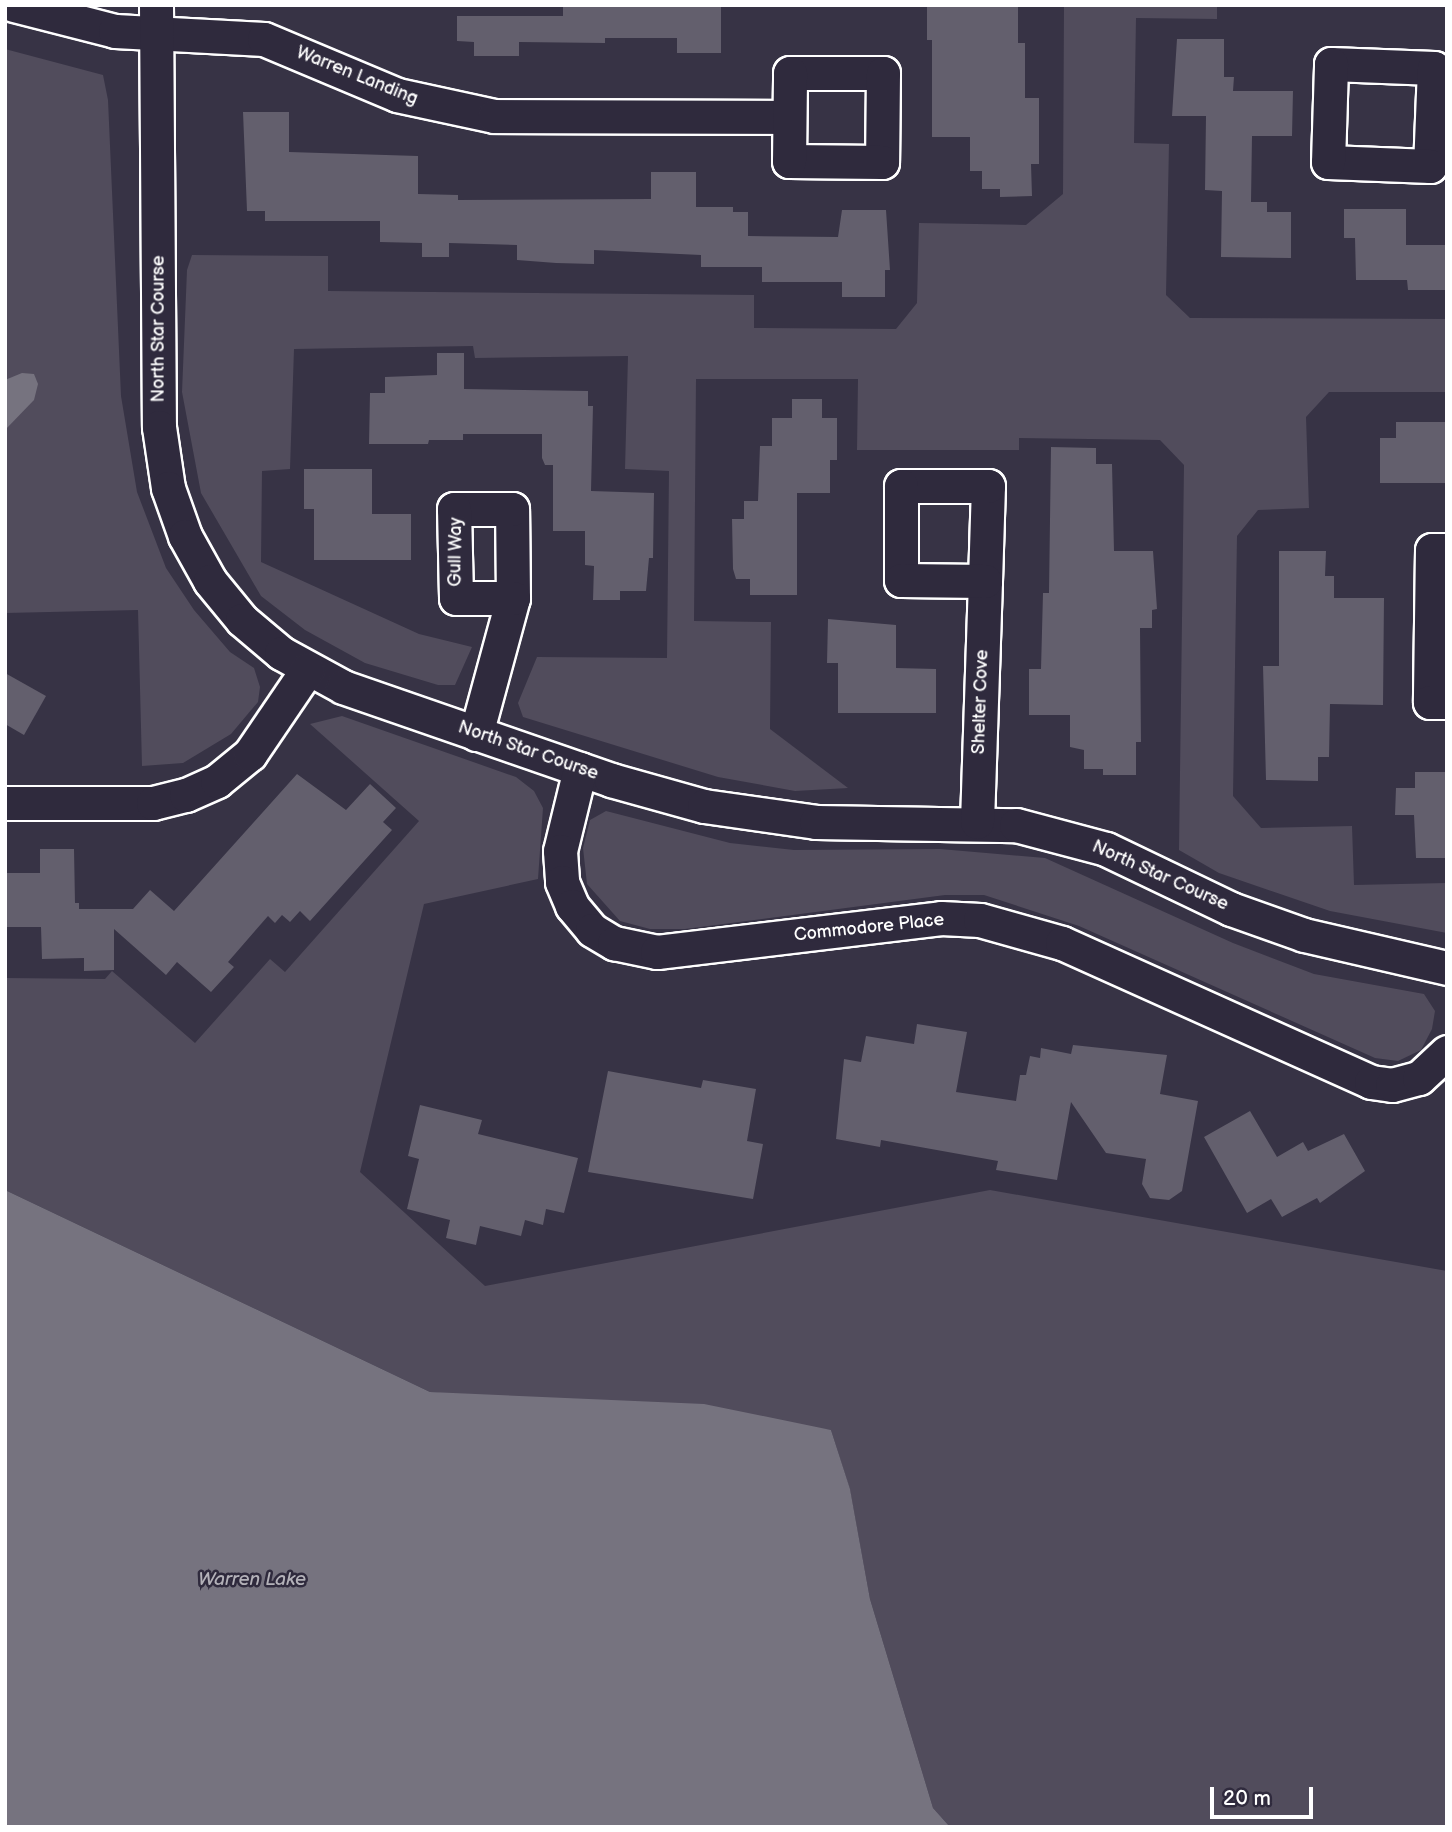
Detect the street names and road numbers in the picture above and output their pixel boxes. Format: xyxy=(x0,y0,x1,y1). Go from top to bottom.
street label: Warren Landing xyxy=(293,42,421,110)
street label: North Star Course xyxy=(148,255,170,403)
street label: Gull Way xyxy=(445,517,467,587)
street label: Shelter Cove xyxy=(968,649,994,755)
street label: North Star Course xyxy=(455,717,601,785)
street label: North Star Course xyxy=(1088,836,1232,916)
street label: Commodore Place xyxy=(793,909,945,947)

